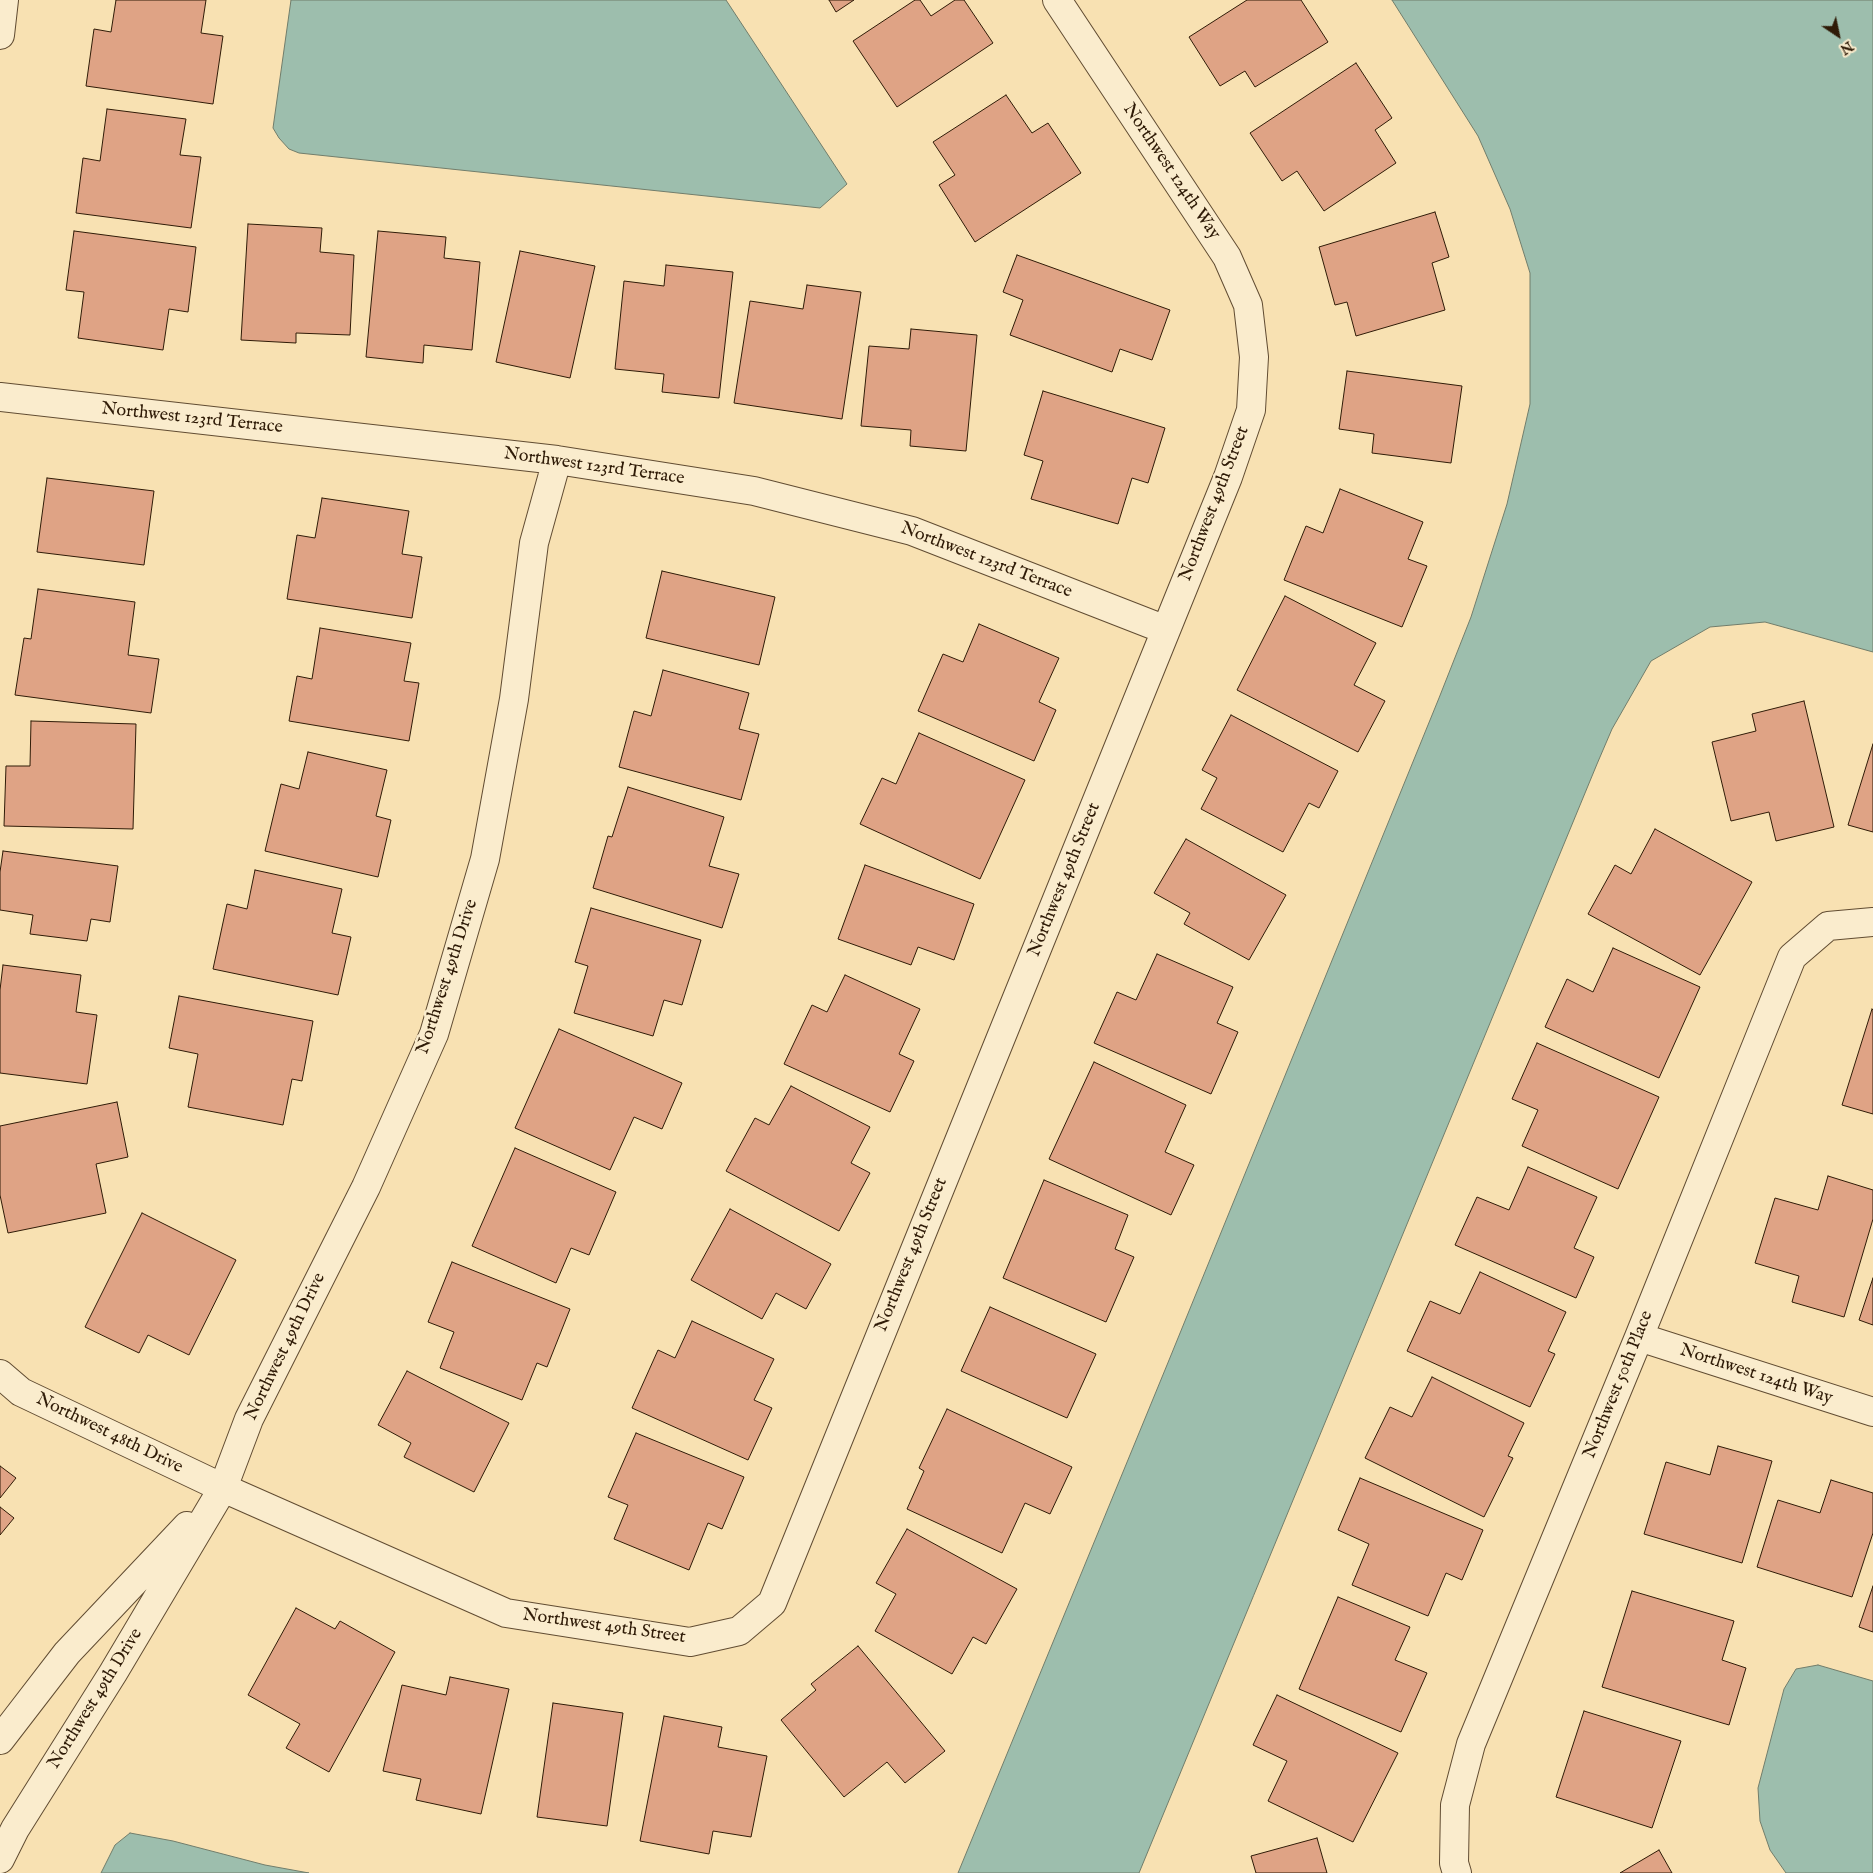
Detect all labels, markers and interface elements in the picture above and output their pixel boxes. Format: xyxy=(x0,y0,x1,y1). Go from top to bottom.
north arrow xyxy=(1813,10,1863,60)
text: N xyxy=(1836,37,1856,58)
street label: Northwest 124th Way xyxy=(1117,100,1225,244)
street label: Northwest 123rd Terrace xyxy=(100,399,284,439)
street label: Northwest 49th Street xyxy=(1175,423,1255,585)
street label: Northwest 123rd Terrace xyxy=(502,444,686,490)
street label: Northwest 123rd Terrace xyxy=(897,518,1075,604)
street label: Northwest 49th Street xyxy=(1024,800,1106,960)
street label: Northwest 49th Drive xyxy=(413,897,483,1057)
street label: Northwest 49th Street xyxy=(871,1175,953,1335)
street label: Northwest 49th Drive xyxy=(241,1270,331,1424)
street label: Northwest 50th Place xyxy=(1580,1308,1658,1462)
street label: Northwest 124th Way xyxy=(1677,1340,1835,1410)
street label: Northwest 48th Drive xyxy=(32,1389,186,1479)
street label: Northwest 49th Street xyxy=(521,1605,687,1649)
street label: Northwest 49th Drive xyxy=(44,1625,148,1773)

